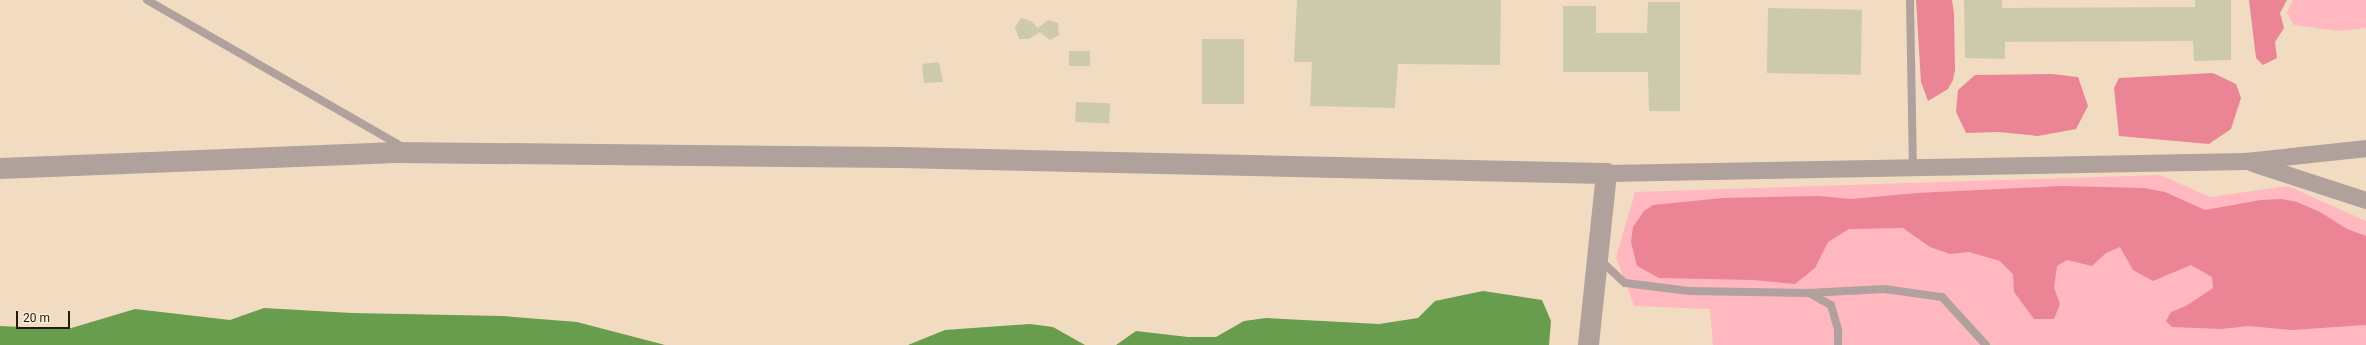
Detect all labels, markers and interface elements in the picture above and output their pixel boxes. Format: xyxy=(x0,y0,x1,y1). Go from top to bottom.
scale bar xyxy=(18,303,72,329)
text: 20 m xyxy=(23,311,50,325)

